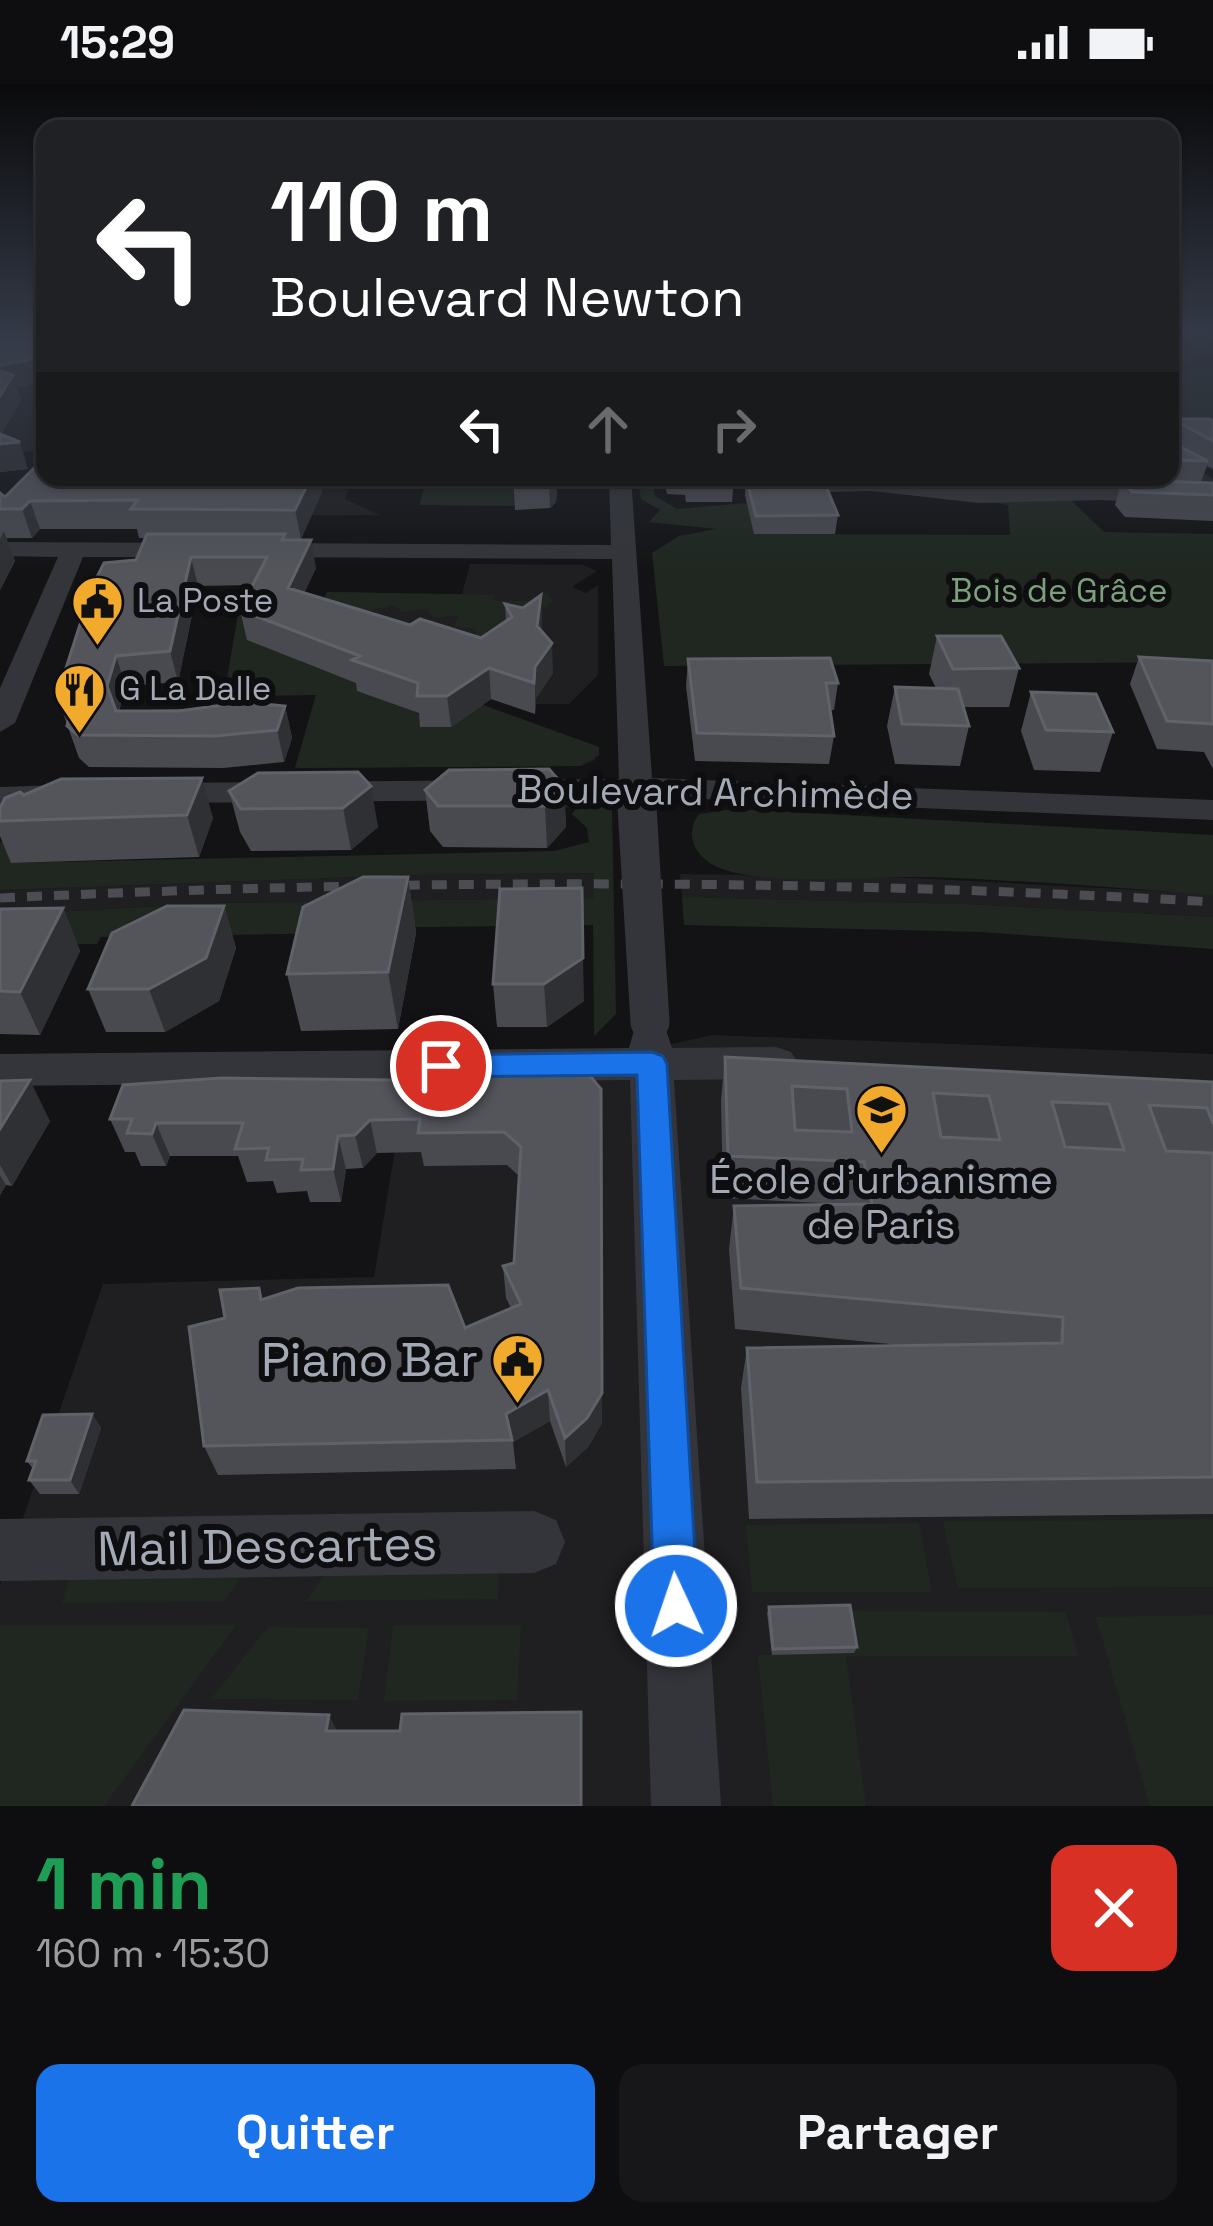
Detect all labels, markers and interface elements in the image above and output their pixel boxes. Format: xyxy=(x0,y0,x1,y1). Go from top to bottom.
text: 15:29 xyxy=(60,14,175,71)
text: 110 m xyxy=(270,158,493,266)
icon: left xyxy=(72,168,228,324)
text: Boulevard Newton xyxy=(270,263,744,332)
icon: left xyxy=(449,396,515,462)
icon: ahead xyxy=(575,396,641,462)
icon: right xyxy=(701,396,767,462)
park label: Bois de Grâce xyxy=(951,570,1167,612)
public building icon: La Poste xyxy=(70,573,126,647)
place label: La Poste xyxy=(137,580,273,622)
restaurant icon: G La Dalle xyxy=(52,661,108,735)
place label: G La Dalle xyxy=(119,668,271,710)
street label: Boulevard Archimède xyxy=(516,764,914,820)
pin xyxy=(390,1015,492,1117)
icon: arrive xyxy=(408,1033,474,1099)
school or university icon: École d'urbanisme de Paris xyxy=(853,1081,909,1155)
place label: École d'urbanisme de Paris xyxy=(709,1155,1053,1249)
place label: Piano Bar xyxy=(261,1329,478,1390)
public building icon: Piano Bar xyxy=(489,1331,545,1405)
street label: Mail Descartes xyxy=(97,1513,437,1579)
position arrow xyxy=(613,1543,739,1669)
text: 1 min xyxy=(36,1838,212,1930)
button: close xyxy=(1051,1845,1177,1971)
text: 160 m · 15:30 xyxy=(36,1929,270,1978)
button: Quitter xyxy=(36,2064,595,2202)
button: Partager xyxy=(619,2064,1177,2202)

